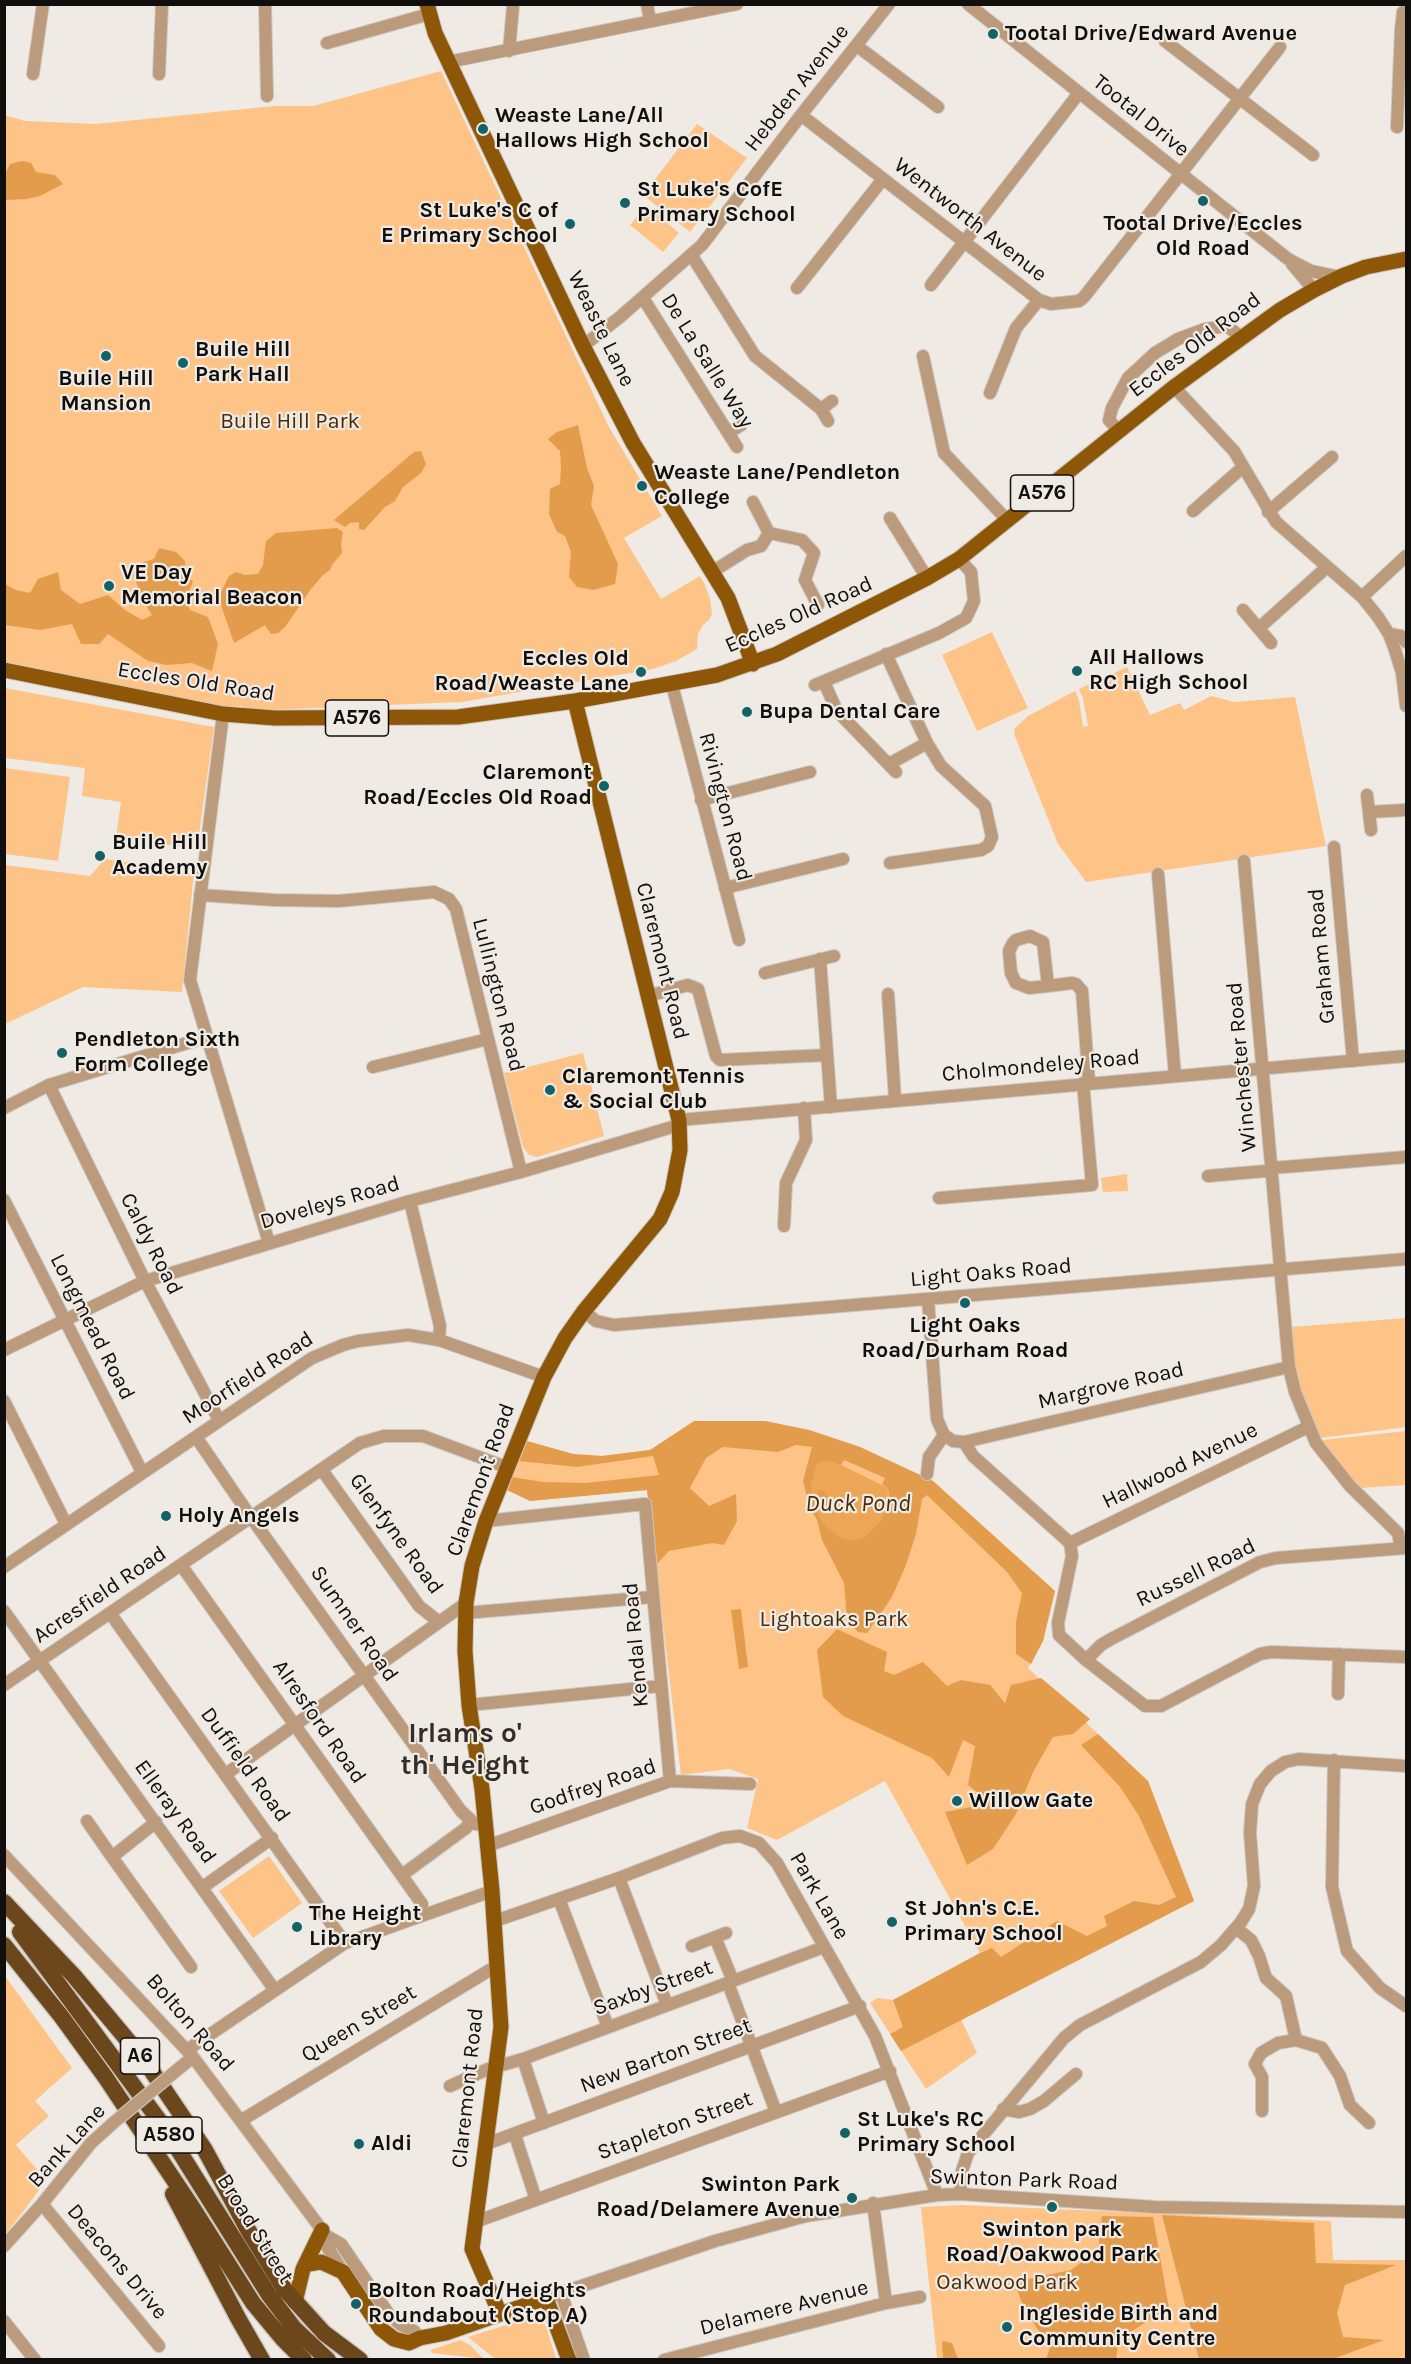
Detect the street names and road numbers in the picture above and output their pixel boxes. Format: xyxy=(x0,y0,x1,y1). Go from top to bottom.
street label: Hebden Avenue xyxy=(739,19,855,157)
street label: Tootal Drive xyxy=(1087,69,1195,163)
street label: Wentworth Avenue xyxy=(888,152,1052,288)
street label: Weaste Lane xyxy=(562,267,640,391)
street label: Eccles Old Road xyxy=(1124,287,1266,403)
street label: De La Salle Way xyxy=(655,289,759,433)
road number: A576 xyxy=(1010,475,1074,511)
street label: Eccles Old Road xyxy=(721,571,877,659)
street label: Eccles Old Road xyxy=(116,657,276,707)
road number: A576 xyxy=(326,700,388,736)
street label: Rivington Road xyxy=(692,730,758,884)
street label: Claremont Road xyxy=(630,880,694,1042)
street label: Graham Road xyxy=(1303,887,1341,1025)
street label: Lullington Road xyxy=(466,915,530,1075)
street label: Winchester Road xyxy=(1221,981,1263,1153)
street label: Cholmondeley Road xyxy=(941,1044,1141,1088)
street label: Doveleys Road xyxy=(257,1170,403,1236)
street label: Caldy Road xyxy=(114,1189,188,1299)
street label: Longmead Road xyxy=(44,1249,140,1405)
street label: Light Oaks Road xyxy=(909,1253,1073,1293)
street label: Moorfield Road xyxy=(177,1326,319,1430)
street label: Margrove Road xyxy=(1035,1356,1187,1416)
street label: Claremont Road xyxy=(441,1400,521,1560)
street label: Hallwood Avenue xyxy=(1098,1417,1262,1515)
street label: Glenfyne Road xyxy=(343,1468,449,1600)
street label: Russell Road xyxy=(1132,1533,1260,1613)
street label: Acresfield Road xyxy=(28,1541,172,1649)
street label: Sumner Road xyxy=(304,1561,404,1687)
street label: Kendal Road xyxy=(617,1582,655,1708)
street label: Alresford Road xyxy=(266,1655,372,1789)
street label: Duffield Road xyxy=(194,1702,296,1828)
street label: Godfrey Road xyxy=(526,1753,660,1821)
street label: Elleray Road xyxy=(128,1755,222,1869)
street label: Park Lane xyxy=(783,1847,855,1945)
street label: Saxby Street xyxy=(589,1954,717,2022)
street label: Bolton Road xyxy=(140,1969,240,2077)
street label: Queen Street xyxy=(297,1979,421,2069)
street label: Claremont Road xyxy=(446,2007,490,2169)
street label: New Barton Street xyxy=(577,2013,755,2099)
road number: A6 xyxy=(120,2038,160,2074)
street label: Stapleton Street xyxy=(594,2086,756,2166)
street label: Bank Lane xyxy=(23,2099,111,2193)
road number: A580 xyxy=(136,2117,202,2153)
street label: Swinton Park Road xyxy=(929,2164,1119,2196)
street label: Broad Street xyxy=(211,2169,299,2289)
street label: Deacons Drive xyxy=(61,2199,173,2325)
street label: Delamere Avenue xyxy=(697,2274,871,2342)

